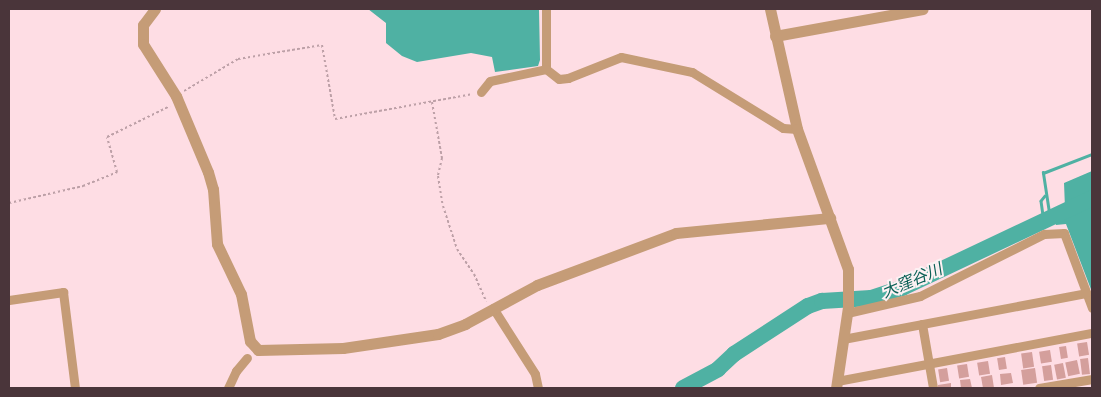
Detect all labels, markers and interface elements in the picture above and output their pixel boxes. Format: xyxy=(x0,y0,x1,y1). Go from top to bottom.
water label: 大窪谷川 xyxy=(879,260,945,302)

